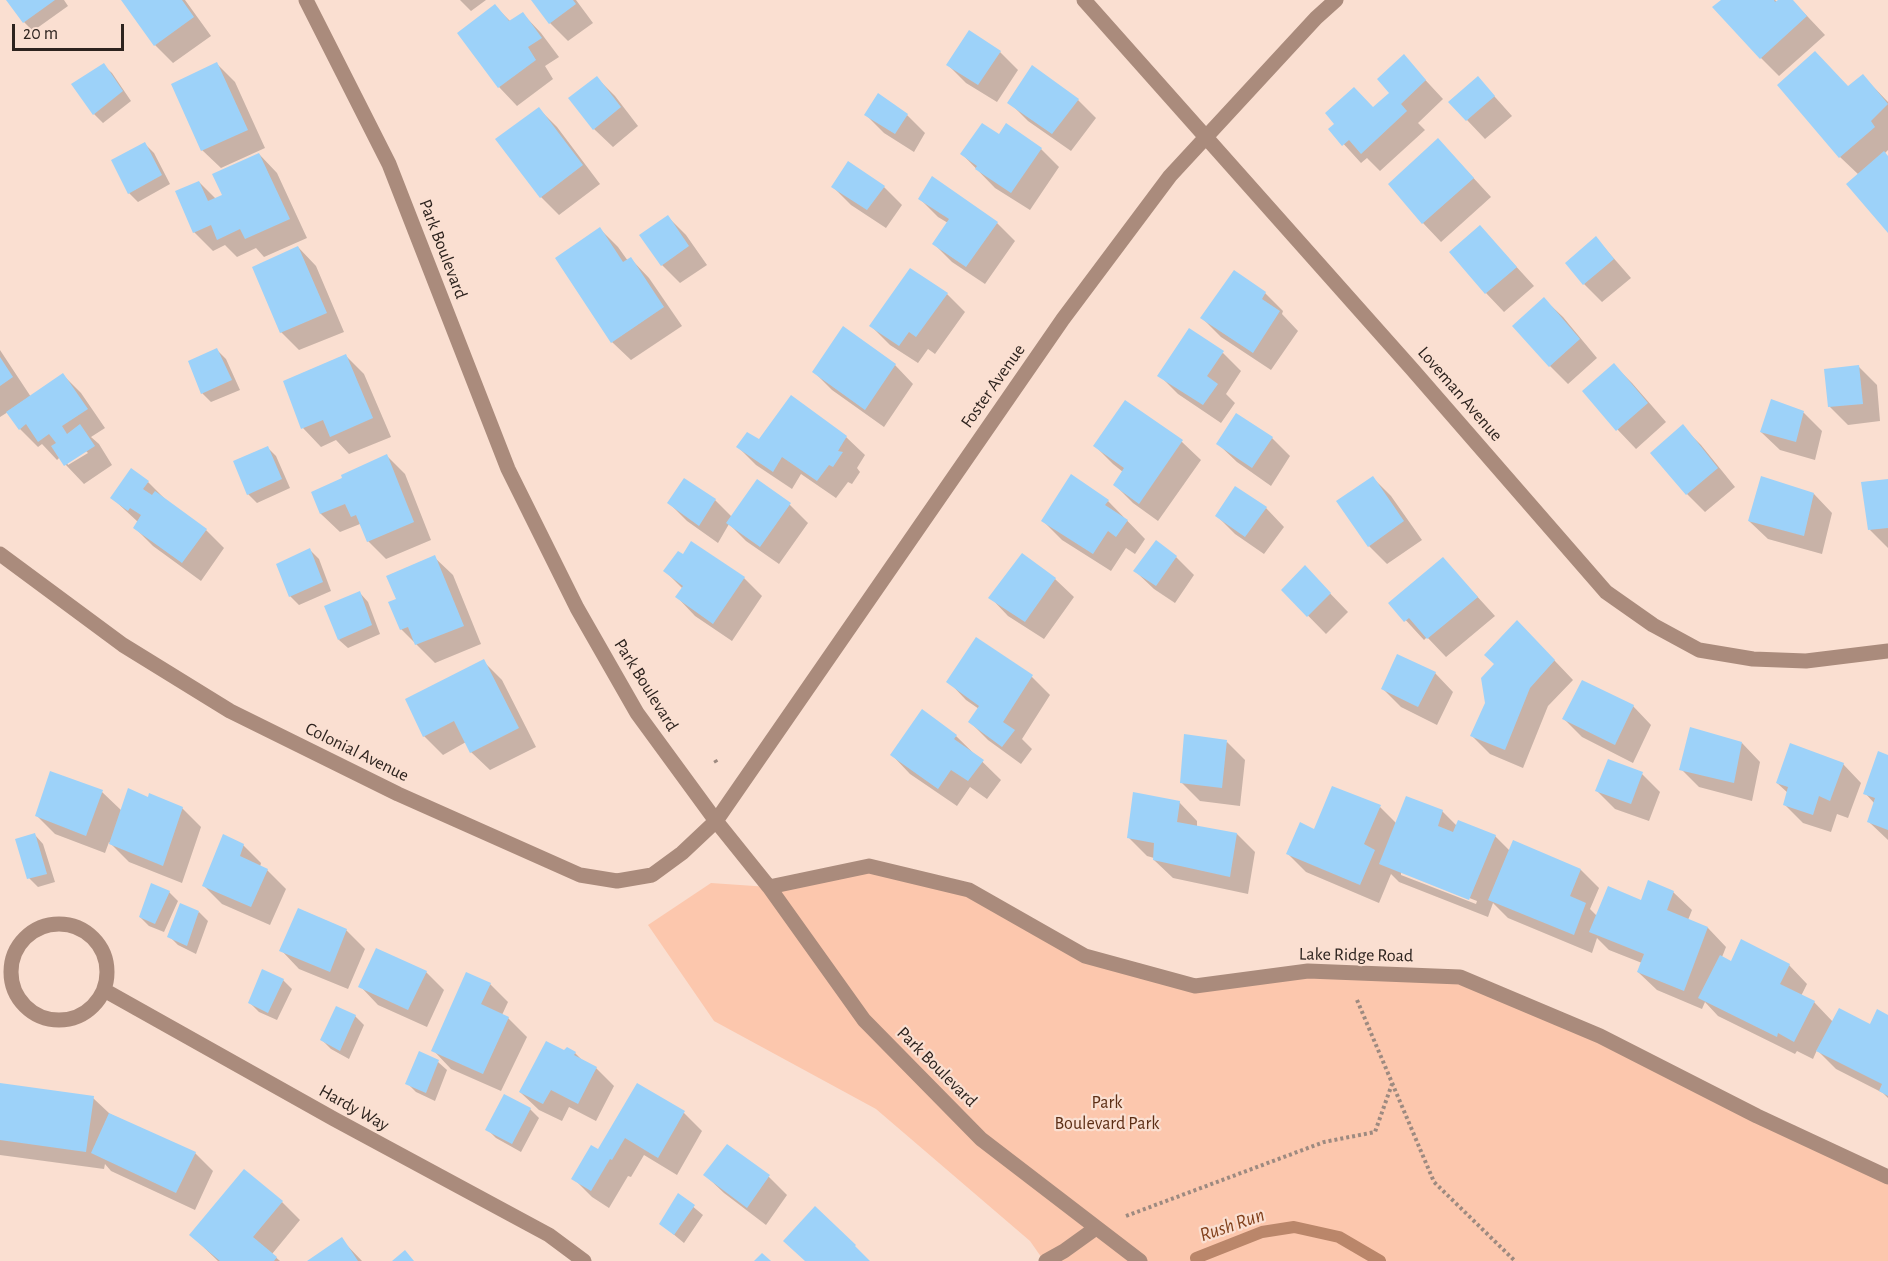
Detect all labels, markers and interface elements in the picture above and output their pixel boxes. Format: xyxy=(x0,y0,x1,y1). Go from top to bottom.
scale bar xyxy=(15,12,128,50)
text: 20 m xyxy=(23,25,58,43)
street label: Park Boulevard xyxy=(414,196,472,302)
street label: Foster Avenue xyxy=(956,340,1030,432)
street label: Loveman Avenue xyxy=(1413,342,1507,446)
street label: Park Boulevard xyxy=(609,635,683,735)
street label: Colonial Avenue xyxy=(302,718,412,786)
street label: Lake Ridge Road xyxy=(1299,943,1413,967)
street label: Park Boulevard xyxy=(892,1022,982,1112)
street label: Hardy Way xyxy=(315,1080,393,1136)
park label: Park Boulevard Park xyxy=(1055,1092,1159,1134)
water label: Rush Run xyxy=(1196,1203,1268,1247)

